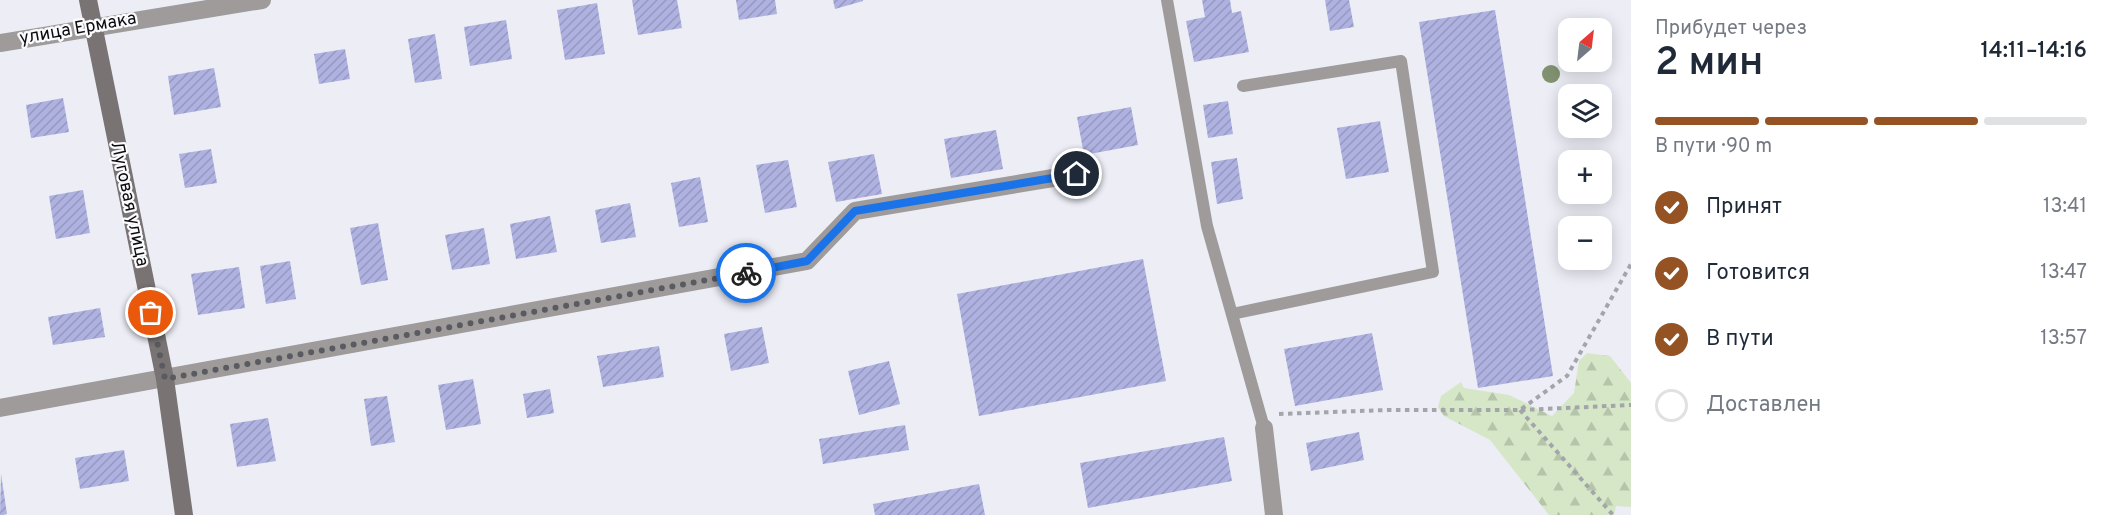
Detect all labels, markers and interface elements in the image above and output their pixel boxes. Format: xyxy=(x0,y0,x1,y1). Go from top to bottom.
street label: улица Ермака xyxy=(18,7,138,51)
text: Прибудет через xyxy=(1655,16,1807,42)
north arrow xyxy=(1558,18,1612,72)
map controls xyxy=(1558,18,1612,270)
text: 14:11–14:16 xyxy=(1980,38,2087,65)
text: 2 мин xyxy=(1655,40,1763,89)
button: layers xyxy=(1558,84,1612,138)
text: В пути · 90 m xyxy=(1655,134,1772,160)
street label: Луговая улица xyxy=(105,139,153,269)
pin xyxy=(1051,148,1102,199)
button: + xyxy=(1558,150,1612,204)
icon: home xyxy=(1060,157,1093,190)
icon: check xyxy=(1655,191,1688,224)
text: Принят xyxy=(1706,194,1782,221)
text: 13:41 xyxy=(2043,194,2087,220)
button: − xyxy=(1558,216,1612,270)
courier xyxy=(716,243,776,303)
icon: bike xyxy=(730,257,763,290)
icon: check xyxy=(1655,257,1688,290)
text: Готовится xyxy=(1706,260,1810,287)
text: 13:47 xyxy=(2040,260,2087,286)
pin xyxy=(125,287,176,338)
icon: bag xyxy=(134,296,167,329)
icon: check xyxy=(1655,323,1688,356)
text: В пути xyxy=(1706,326,1774,353)
text: 13:57 xyxy=(2040,326,2087,352)
text: Доставлен xyxy=(1706,392,1821,419)

